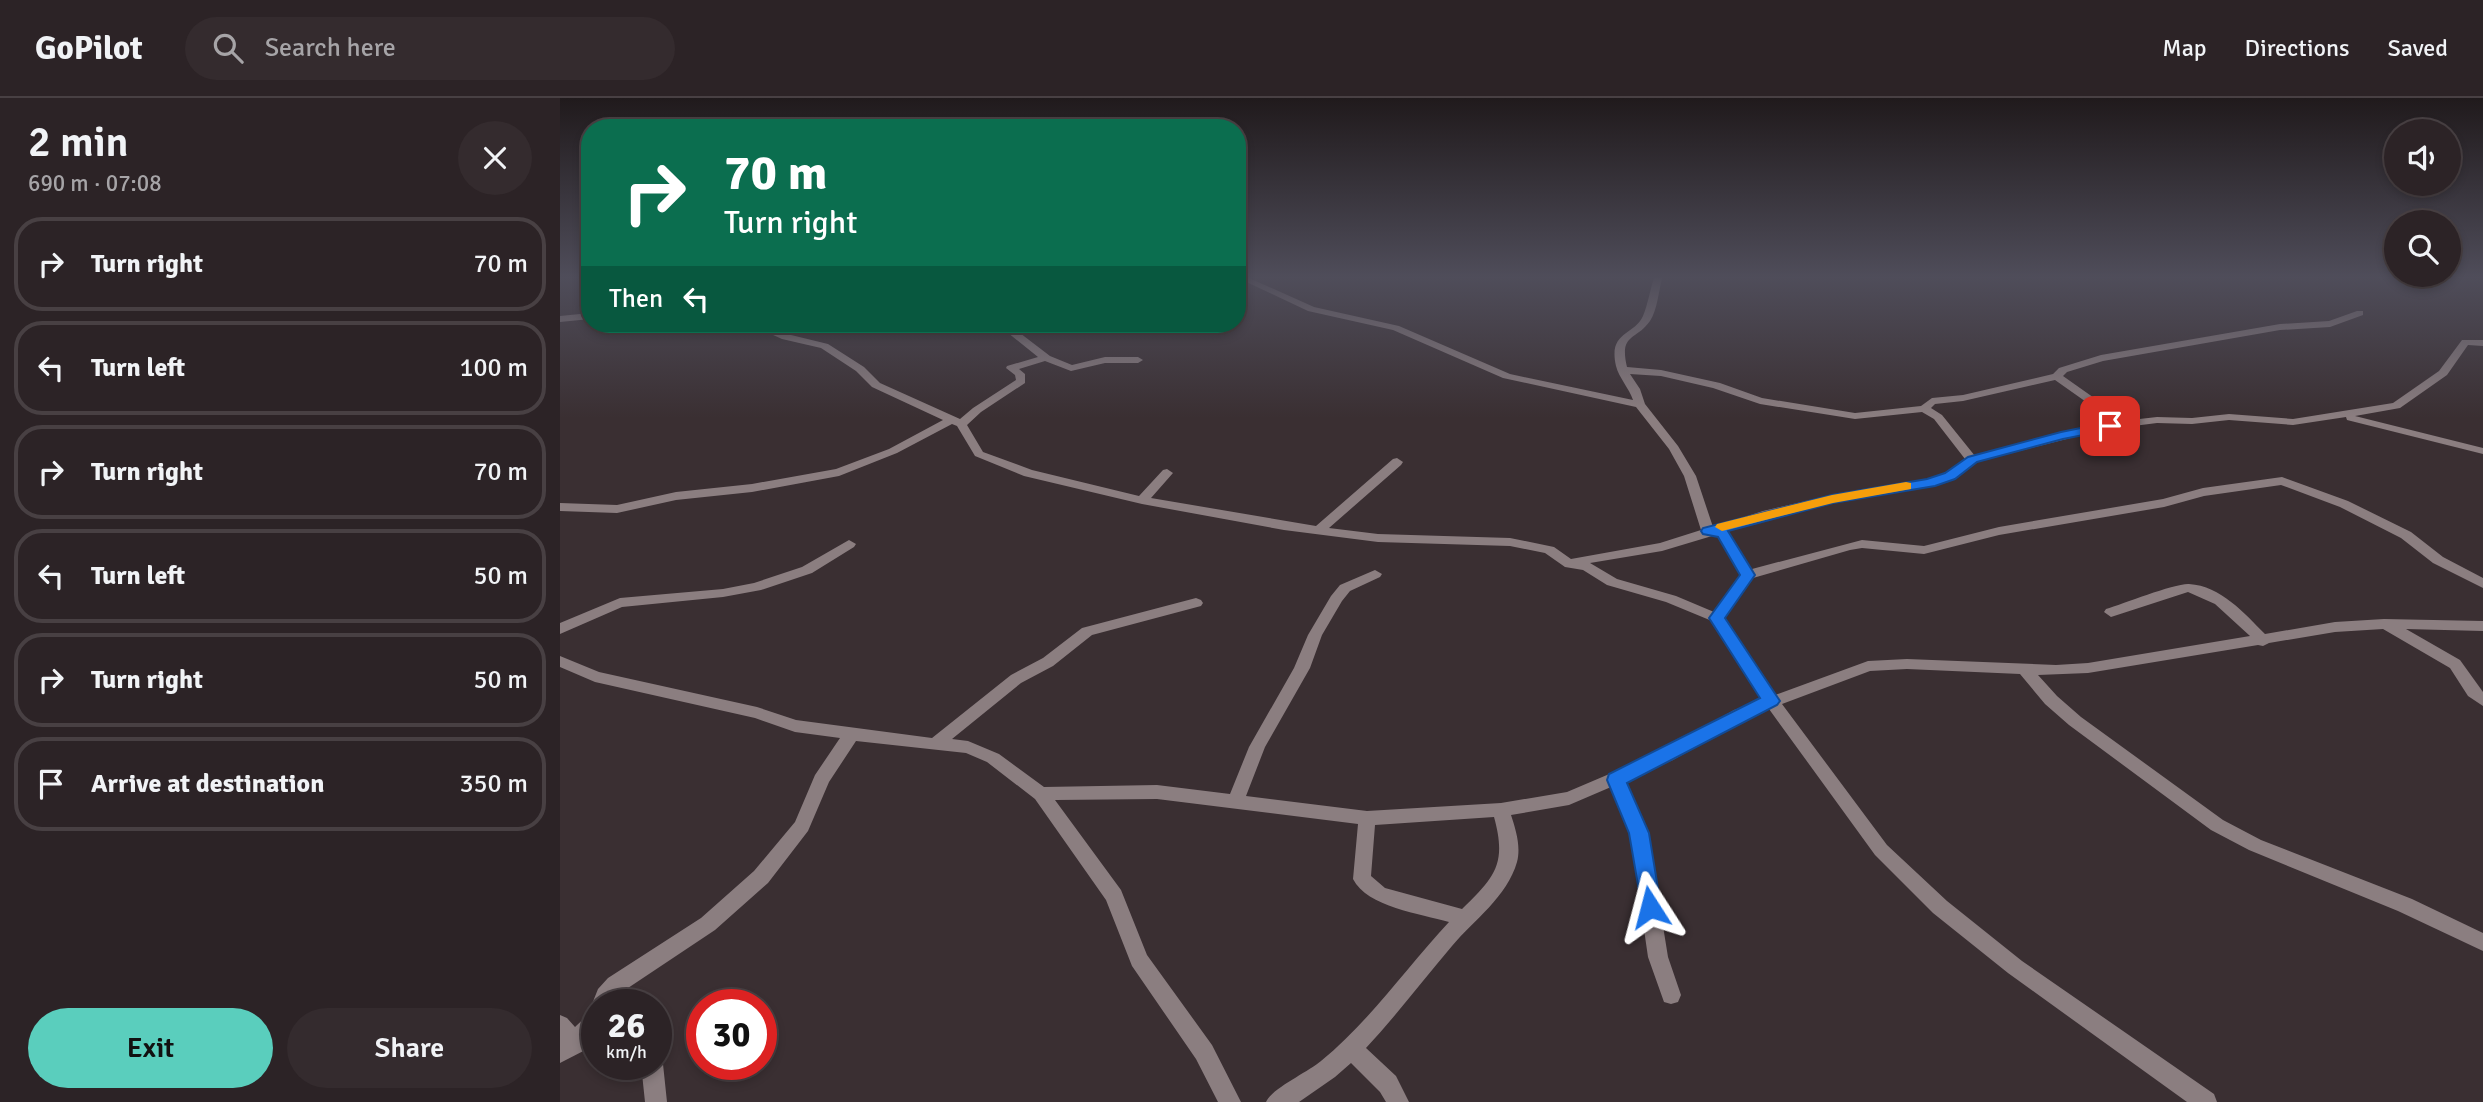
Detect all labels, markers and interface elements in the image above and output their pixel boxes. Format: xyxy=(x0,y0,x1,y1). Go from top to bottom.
search box xyxy=(185,17,675,80)
text: GoPilot xyxy=(35,28,143,69)
icon: search xyxy=(209,29,247,67)
text: Search here xyxy=(265,32,396,64)
text: Map xyxy=(2162,33,2207,63)
text: Directions xyxy=(2245,33,2350,63)
text: Saved xyxy=(2388,33,2448,63)
text: 2 min xyxy=(28,117,129,168)
map controls xyxy=(2384,119,2461,287)
button: sound xyxy=(2384,119,2461,196)
button: close xyxy=(458,121,532,195)
text: 70 m xyxy=(724,143,827,203)
icon: right xyxy=(609,147,700,238)
text: 690 m · 07:08 xyxy=(28,169,162,198)
text: Turn right xyxy=(724,203,857,242)
button: search xyxy=(2384,210,2461,287)
icon: right xyxy=(32,245,70,283)
text: Turn right xyxy=(91,248,203,280)
text: 70 m xyxy=(473,248,528,280)
icon: left xyxy=(677,280,715,318)
text: Then xyxy=(609,283,663,315)
icon: left xyxy=(32,349,70,387)
text: Turn left xyxy=(91,352,185,384)
text: 100 m xyxy=(459,352,528,384)
pin xyxy=(2080,396,2140,456)
icon: arrive xyxy=(2091,407,2129,445)
icon: right xyxy=(32,453,70,491)
text: Turn right xyxy=(91,456,203,488)
text: 70 m xyxy=(473,456,528,488)
icon: left xyxy=(32,557,70,595)
text: Turn left xyxy=(91,560,185,592)
text: 50 m xyxy=(473,560,528,592)
icon: right xyxy=(32,661,70,699)
text: Turn right xyxy=(91,664,203,696)
text: 50 m xyxy=(473,664,528,696)
icon: arrive xyxy=(32,765,70,803)
text: Arrive at destination xyxy=(91,768,324,800)
text: 350 m xyxy=(459,768,528,800)
position arrow xyxy=(1613,870,1687,944)
speed limit sign: 30 xyxy=(686,989,777,1080)
text: 26 xyxy=(608,1004,645,1047)
button: Exit xyxy=(28,1008,273,1088)
button: Share xyxy=(287,1008,532,1088)
text: km/h xyxy=(606,1041,647,1063)

